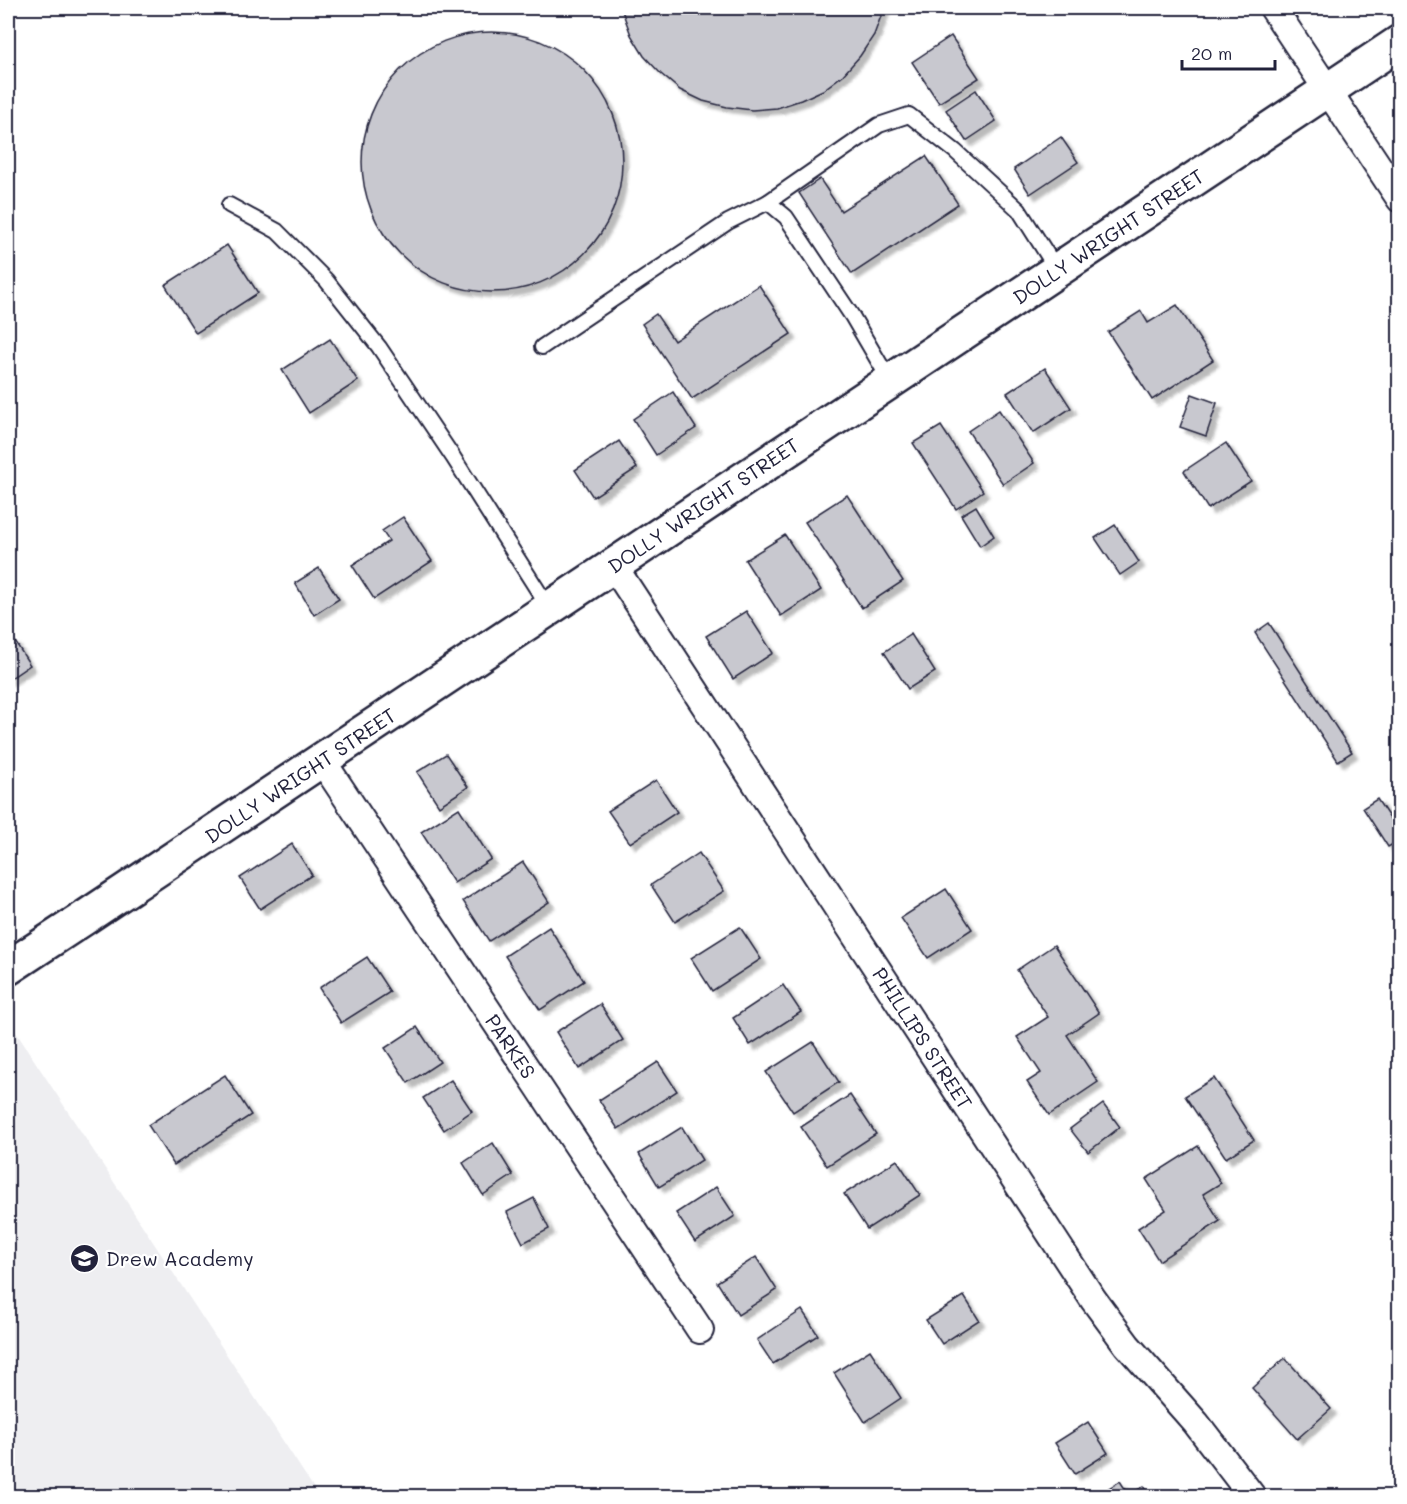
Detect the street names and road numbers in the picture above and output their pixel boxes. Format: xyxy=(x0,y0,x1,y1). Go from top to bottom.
street label: DOLLY WRIGHT STREET xyxy=(1007,162,1209,310)
street label: DOLLY WRIGHT STREET xyxy=(602,431,804,579)
street label: DOLLY WRIGHT STREET xyxy=(199,701,401,849)
street label: PHILLIPS STREET xyxy=(867,962,979,1114)
street label: PARKES xyxy=(480,1009,542,1083)

